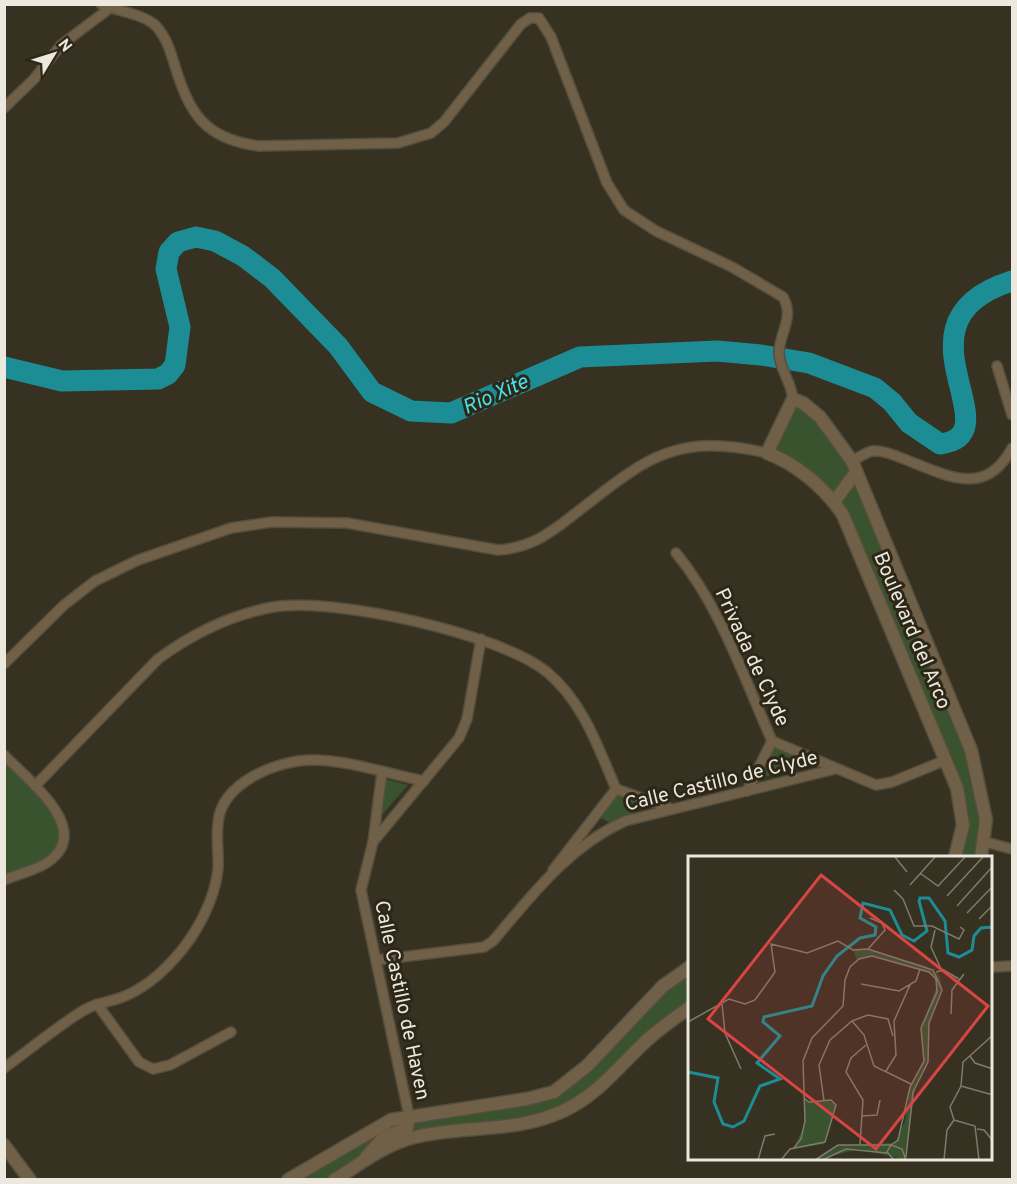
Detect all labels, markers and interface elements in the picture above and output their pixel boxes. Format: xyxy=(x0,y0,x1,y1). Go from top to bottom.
north arrow xyxy=(24,24,84,84)
text: N xyxy=(53,35,76,57)
water label: Rio Xite xyxy=(458,368,534,422)
street label: Boulevard del Arco xyxy=(866,548,956,713)
street label: Privada de Clyde xyxy=(708,584,795,731)
street label: Calle Castillo de Clyde xyxy=(622,745,821,819)
inset map xyxy=(688,856,993,1160)
street label: Calle Castillo de Haven xyxy=(367,898,435,1103)

